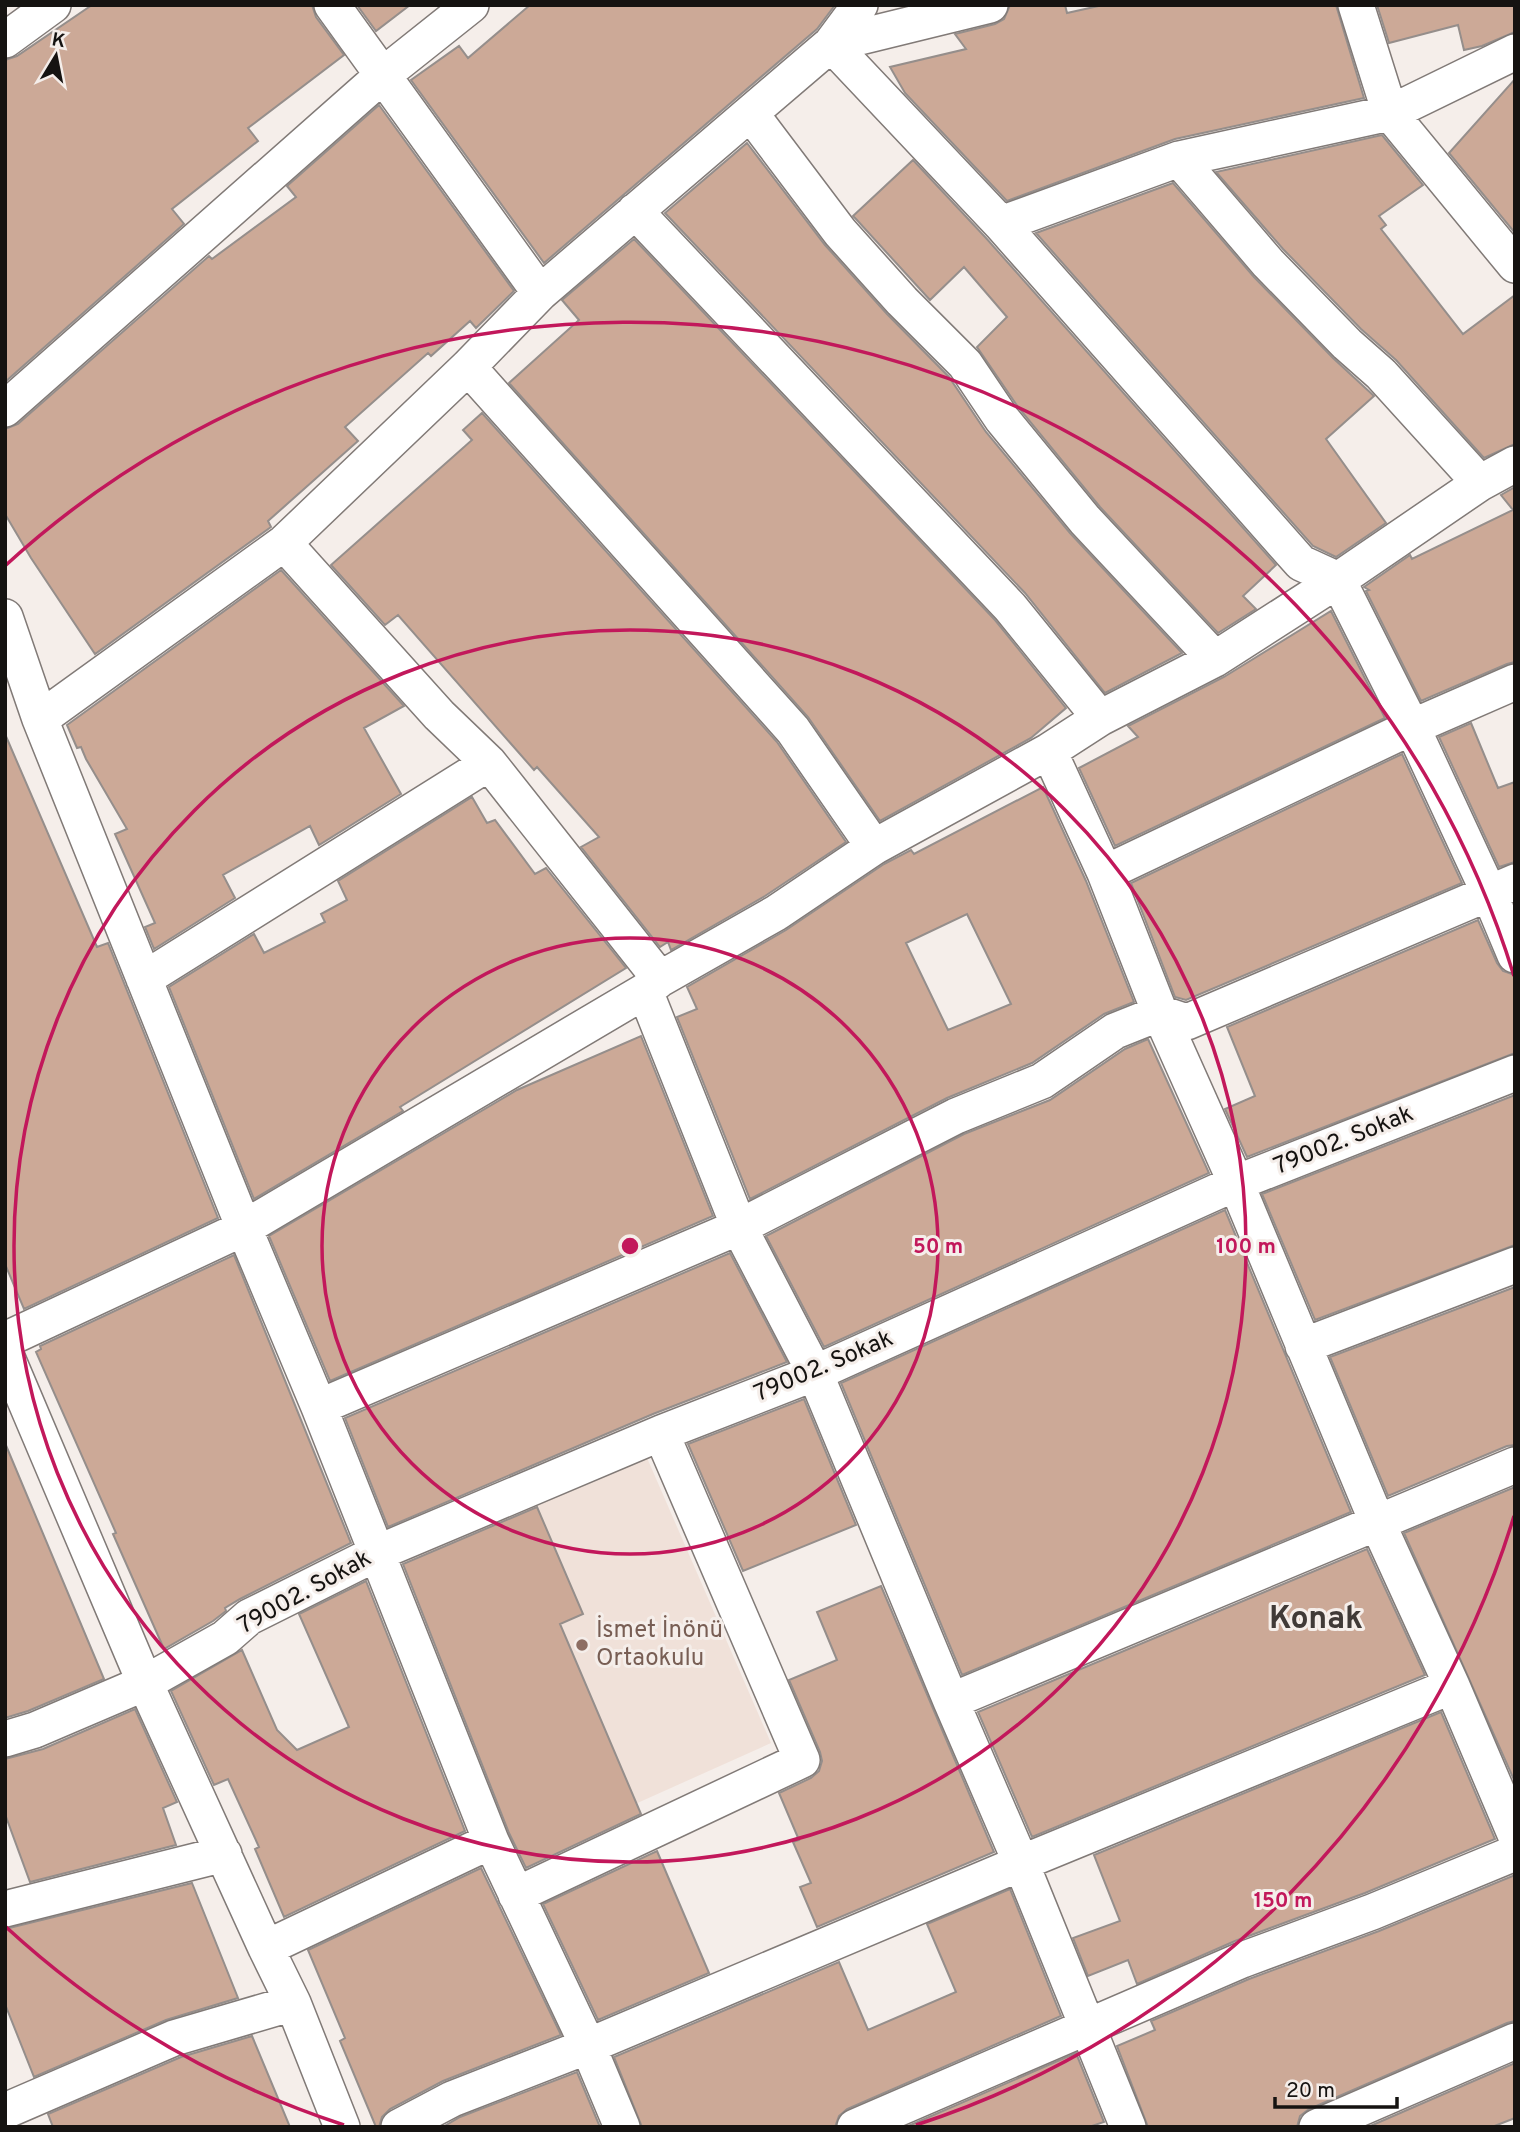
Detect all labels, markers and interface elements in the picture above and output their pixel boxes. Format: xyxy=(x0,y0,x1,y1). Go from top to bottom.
north arrow xyxy=(21,21,91,91)
text: K xyxy=(50,28,67,54)
street label: 79002. Sokak xyxy=(1270,1099,1418,1183)
centre of rings xyxy=(618,1234,642,1258)
text: 50 m xyxy=(913,1234,963,1261)
text: 100 m xyxy=(1216,1234,1276,1261)
street label: 79002. Sokak xyxy=(750,1324,898,1410)
street label: 79002. Sokak xyxy=(233,1544,377,1642)
district label: Konak xyxy=(1269,1600,1363,1640)
place label: İsmet İnönü Ortaokulu xyxy=(596,1615,723,1674)
marker: İsmet İnönü Ortaokulu xyxy=(574,1637,590,1653)
text: 150 m xyxy=(1254,1888,1312,1915)
scale bar xyxy=(1275,2066,1398,2110)
text: 20 m xyxy=(1286,2078,1335,2105)

